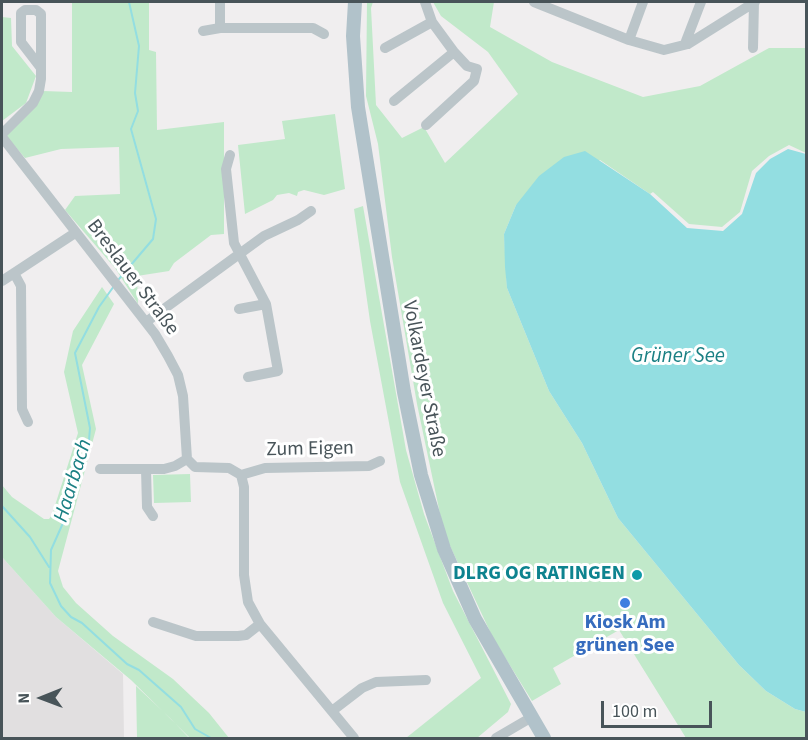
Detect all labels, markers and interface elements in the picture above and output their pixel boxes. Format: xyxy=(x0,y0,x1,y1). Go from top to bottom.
street label: Breslauer Straße xyxy=(81,215,183,341)
street label: Volkardeyer Straße xyxy=(396,299,450,459)
water label: Grüner See xyxy=(631,344,725,370)
water label: Haarbach xyxy=(49,436,99,526)
street label: Zum Eigen xyxy=(266,437,354,463)
place label: DLRG OG RATINGEN xyxy=(453,563,625,587)
marker: DLRG OG RATINGEN xyxy=(630,568,644,582)
marker: Kiosk Am grünen See xyxy=(618,596,632,610)
place label: Kiosk Am grünen See xyxy=(575,612,675,659)
north arrow xyxy=(12,668,72,728)
scale bar xyxy=(604,689,715,727)
text: N xyxy=(13,693,35,704)
text: 100 m xyxy=(612,699,657,724)

